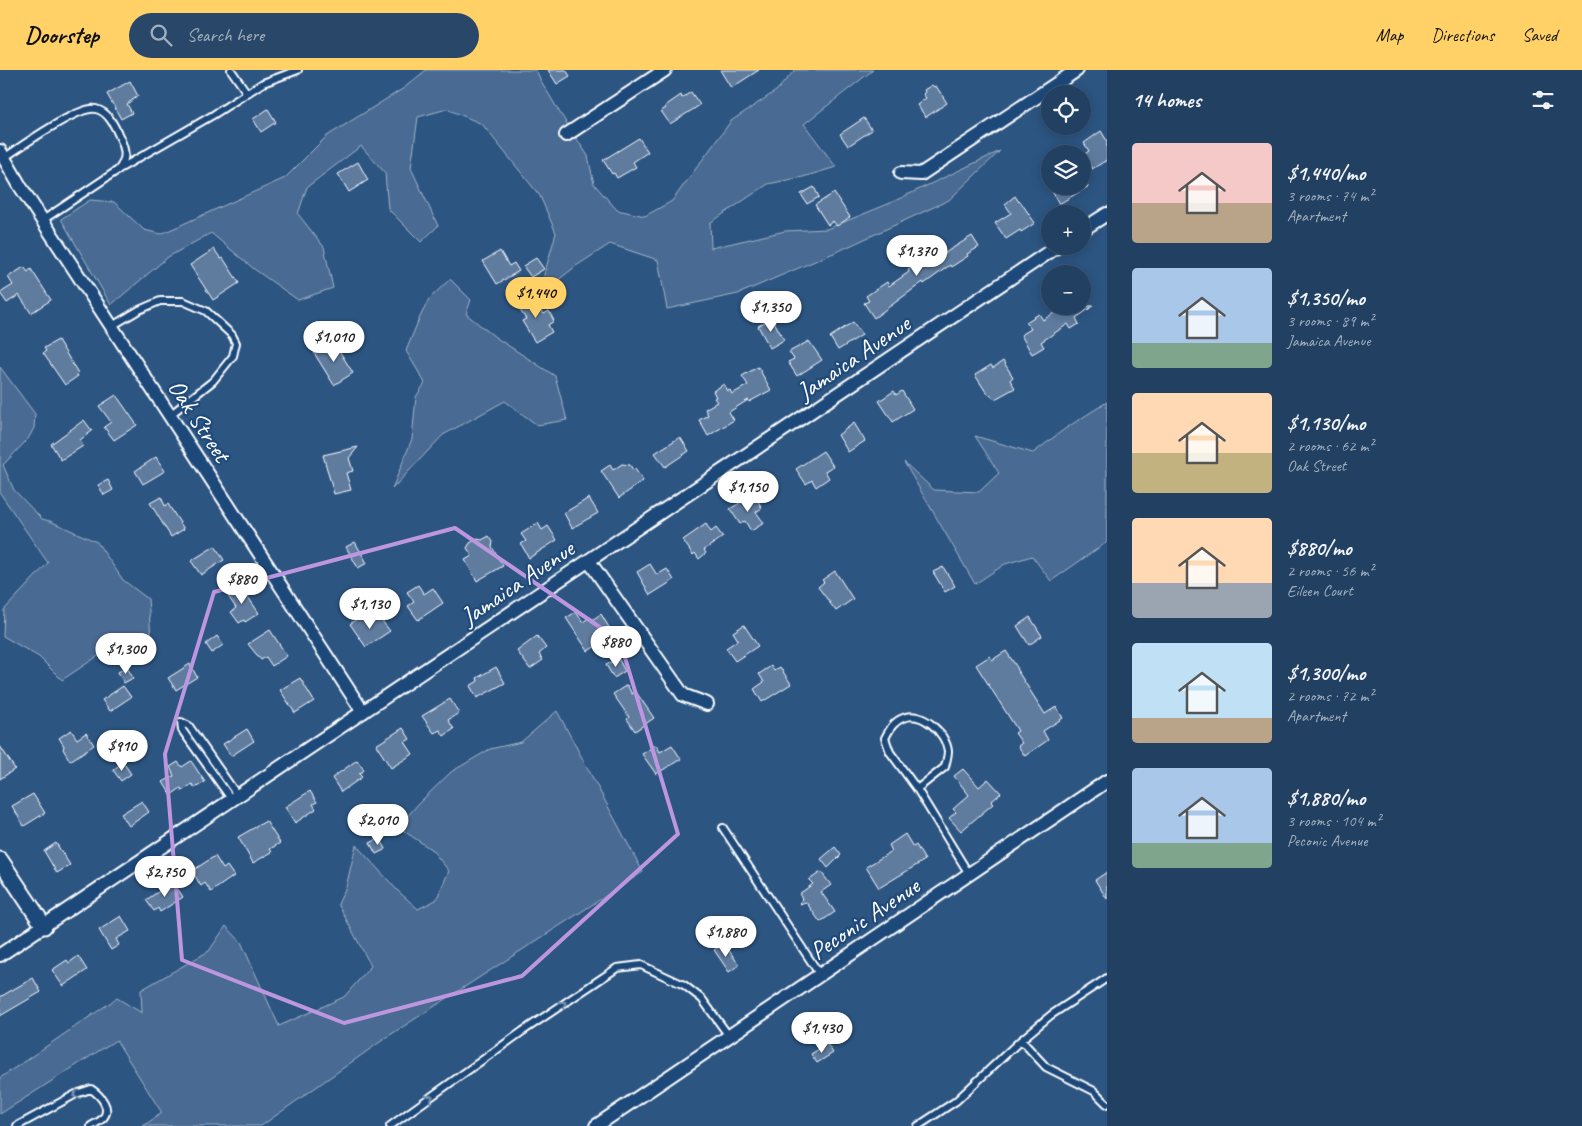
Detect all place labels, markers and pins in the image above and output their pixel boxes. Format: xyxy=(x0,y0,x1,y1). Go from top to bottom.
pin: $1,370 xyxy=(876,234,958,277)
pin: $1,440 xyxy=(495,276,577,319)
pin: $1,350 xyxy=(730,290,812,333)
pin: $1,010 xyxy=(293,320,375,363)
pin: $1,150 xyxy=(707,470,789,513)
pin: $880 xyxy=(212,562,272,605)
pin: $1,130 xyxy=(329,588,411,630)
pin: $880 xyxy=(586,626,646,668)
pin: $1,300 xyxy=(85,632,167,675)
pin: $910 xyxy=(92,730,152,772)
pin: $2,010 xyxy=(337,804,419,846)
pin: $2,750 xyxy=(124,856,206,898)
pin: $1,880 xyxy=(685,916,767,958)
pin: $1,430 xyxy=(781,1012,863,1054)

